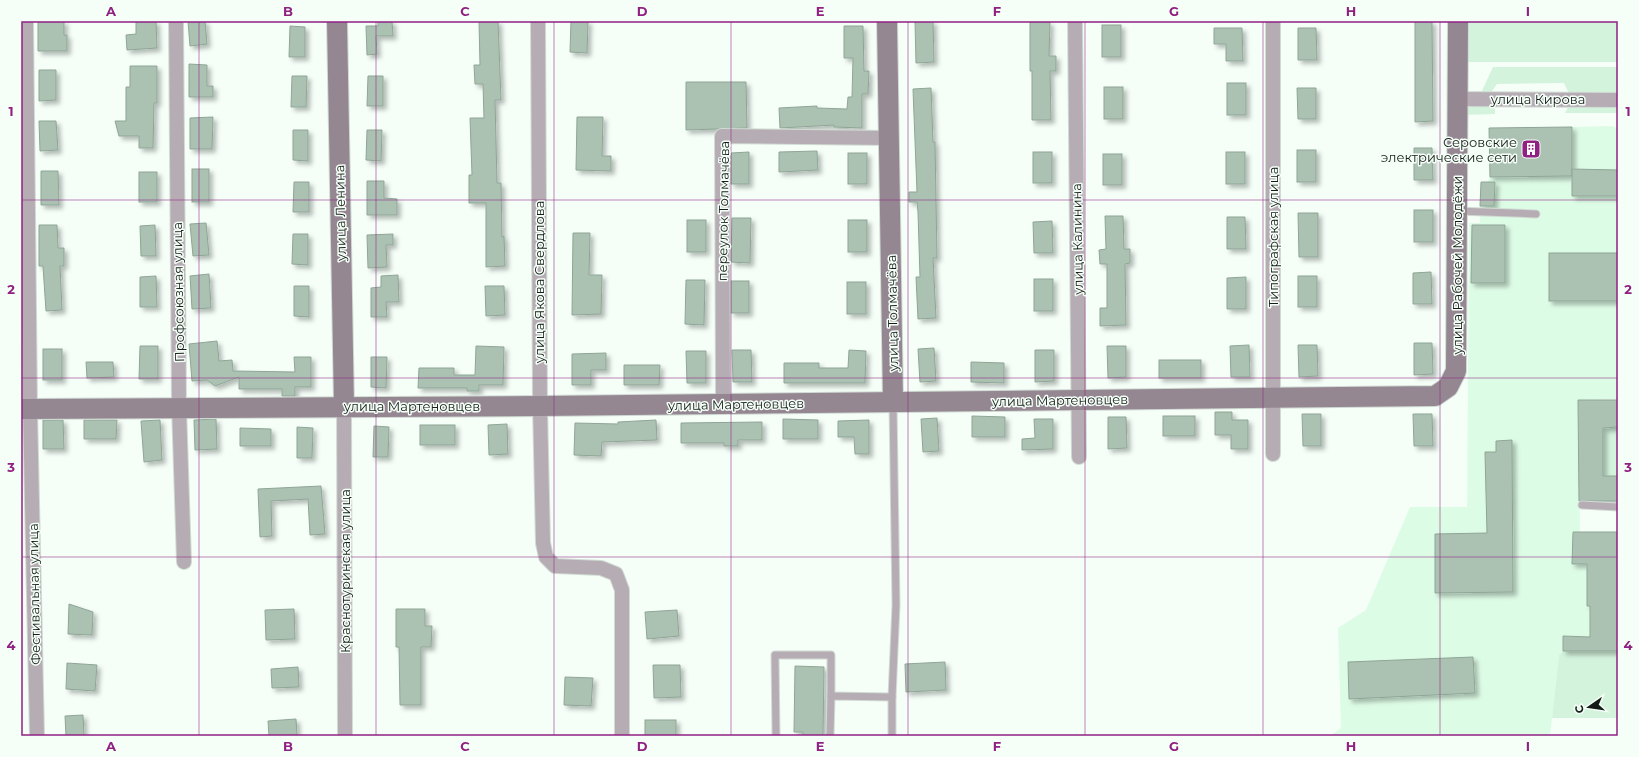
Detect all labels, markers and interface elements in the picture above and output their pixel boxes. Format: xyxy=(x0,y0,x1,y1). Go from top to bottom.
text: A xyxy=(105,3,117,19)
text: B xyxy=(283,3,293,19)
text: C xyxy=(460,3,470,19)
text: D xyxy=(637,3,648,19)
text: E xyxy=(816,3,825,19)
text: F xyxy=(993,3,1001,19)
text: G xyxy=(1169,3,1179,19)
text: H xyxy=(1346,3,1356,19)
text: I xyxy=(1526,3,1530,19)
street label: улица Кирова xyxy=(1490,91,1585,107)
text: 1 xyxy=(8,103,14,119)
text: 1 xyxy=(1625,103,1631,119)
place label: Серовские электрические сети xyxy=(1381,134,1517,165)
building icon: Серовские электрические сети xyxy=(1520,138,1542,160)
street label: переулок Толмачёва xyxy=(714,141,732,281)
street label: улица Ленина xyxy=(331,165,349,262)
street label: Типографская улица xyxy=(1265,167,1281,307)
street label: улица Рабочей Молодёжи xyxy=(1449,176,1465,355)
street label: улица Калинина xyxy=(1068,183,1086,296)
street label: улица Якова Свердлова xyxy=(531,201,547,364)
street label: Профсоюзная улица xyxy=(169,222,187,362)
street label: улица Толмачёва xyxy=(883,255,901,372)
text: 2 xyxy=(7,281,15,297)
text: 2 xyxy=(1624,281,1632,297)
street label: улица Мартеновцев xyxy=(991,391,1128,409)
street label: улица Мартеновцев xyxy=(667,395,804,413)
street label: улица Мартеновцев xyxy=(343,398,480,414)
text: 3 xyxy=(6,459,15,475)
text: 3 xyxy=(1623,459,1632,475)
street label: Краснотуринская улица xyxy=(337,489,353,653)
street label: Фестивальная улица xyxy=(25,523,43,665)
text: 4 xyxy=(7,637,16,653)
text: 4 xyxy=(1624,637,1633,653)
north arrow xyxy=(1569,687,1609,727)
text: С xyxy=(1572,704,1587,715)
text: A xyxy=(105,738,117,754)
text: B xyxy=(283,738,293,754)
text: C xyxy=(460,738,470,754)
text: D xyxy=(637,738,648,754)
text: E xyxy=(816,738,825,754)
text: F xyxy=(993,738,1001,754)
text: G xyxy=(1169,738,1179,754)
text: H xyxy=(1346,738,1356,754)
text: I xyxy=(1526,738,1530,754)

